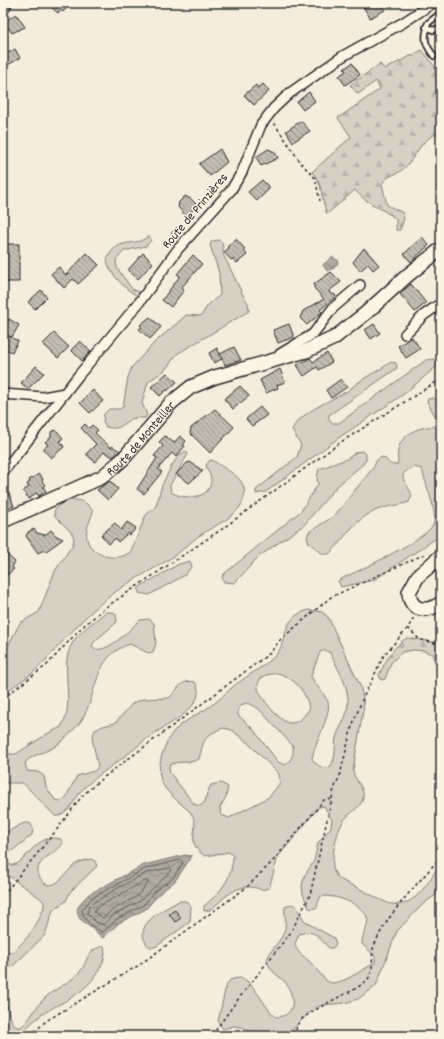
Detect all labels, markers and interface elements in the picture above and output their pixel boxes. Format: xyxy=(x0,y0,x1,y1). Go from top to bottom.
street label: Route de Prinzières xyxy=(158,169,233,254)
street label: Route de Monteiller xyxy=(103,398,181,482)

